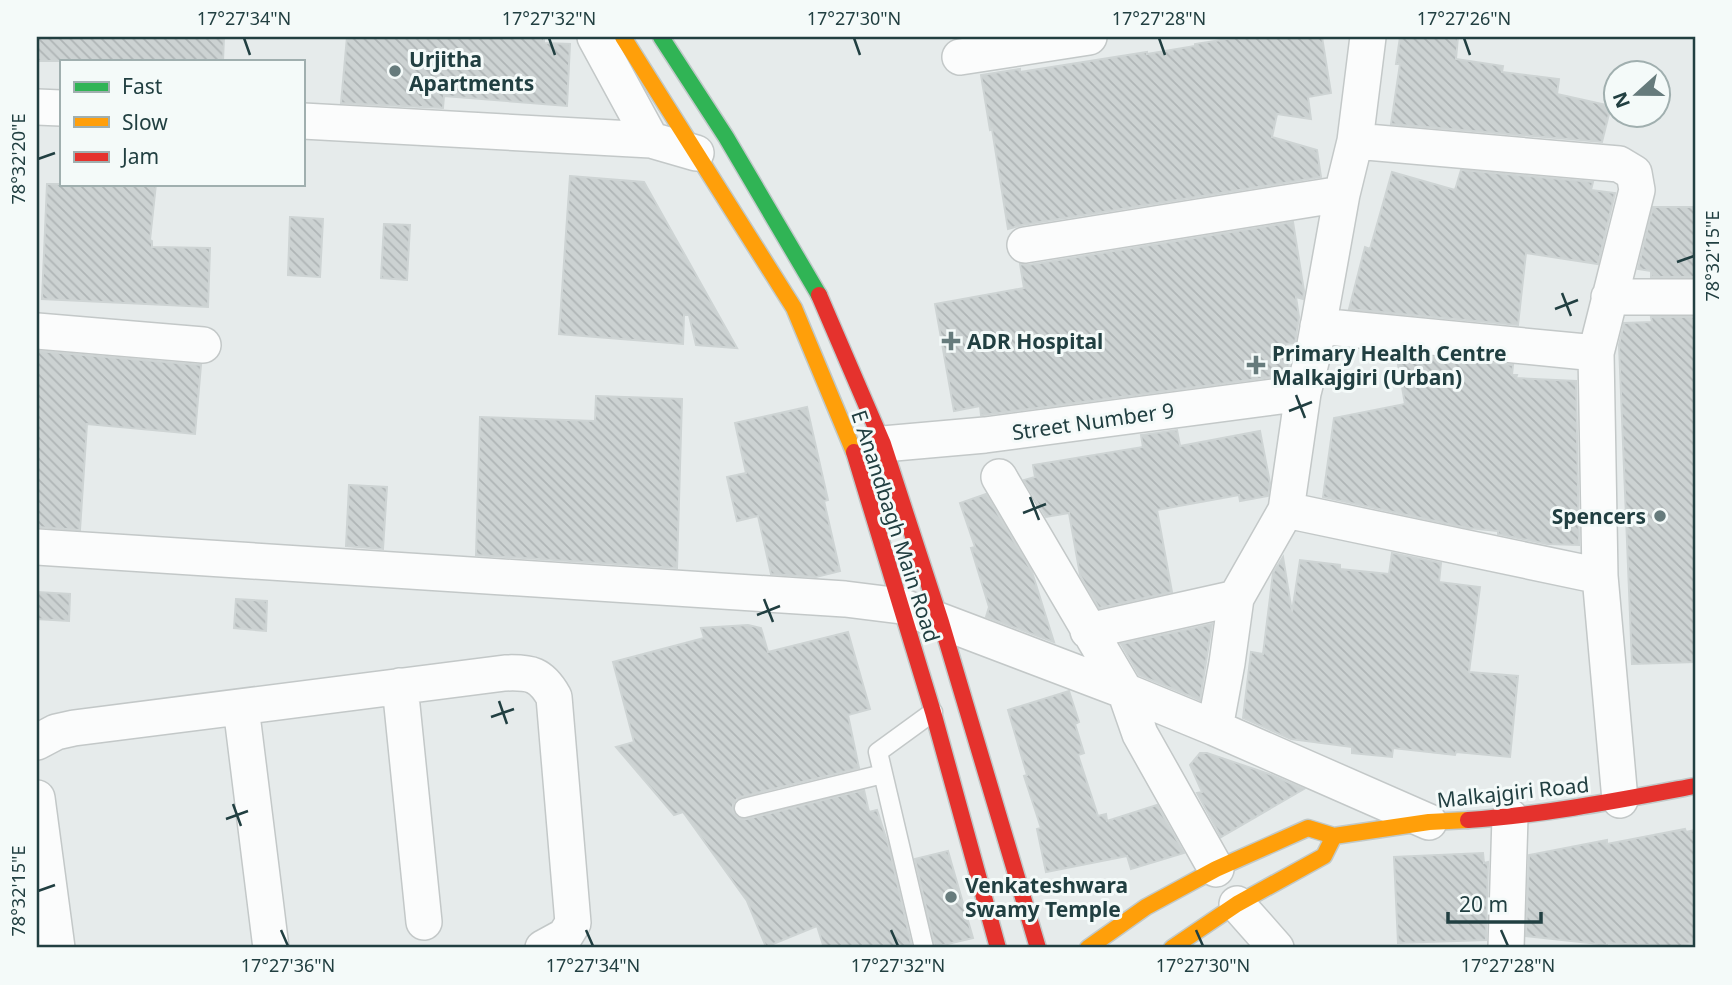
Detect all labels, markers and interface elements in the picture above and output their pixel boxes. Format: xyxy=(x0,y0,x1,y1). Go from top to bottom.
text: 17°27'34"N xyxy=(197,6,291,30)
text: 17°27'32"N xyxy=(502,6,596,30)
text: 17°27'30"N xyxy=(807,6,901,30)
text: 17°27'28"N xyxy=(1112,6,1206,30)
text: 17°27'26"N xyxy=(1417,6,1511,30)
place label: Urjitha Apartments xyxy=(409,45,534,97)
legend xyxy=(60,60,304,186)
north arrow xyxy=(1602,60,1672,130)
marker: Urjitha Apartments xyxy=(387,63,403,79)
text: Fast xyxy=(122,72,163,100)
text: N xyxy=(1606,88,1636,112)
text: Slow xyxy=(122,108,168,136)
text: 78°32'20"E xyxy=(6,114,30,204)
text: Jam xyxy=(120,142,159,170)
text: 78°32'15"E xyxy=(1700,211,1724,301)
place label: ADR Hospital xyxy=(967,327,1103,355)
marker: ADR Hospital xyxy=(941,331,961,351)
place label: Primary Health Centre Malkajgiri (Urban) xyxy=(1272,339,1507,391)
marker: Primary Health Centre Malkajgiri (Urban) xyxy=(1246,355,1266,375)
street label: Street Number 9 xyxy=(1010,396,1176,446)
street label: E Anandbagh Main Road xyxy=(845,406,947,646)
place label: Spencers xyxy=(1552,502,1646,530)
marker: Spencers xyxy=(1652,508,1668,524)
street label: Malkajgiri Road xyxy=(1435,770,1591,814)
text: 78°32'15"E xyxy=(6,846,30,936)
place label: Venkateshwara Swamy Temple xyxy=(965,871,1128,923)
scale bar xyxy=(1448,880,1541,924)
marker: Venkateshwara Swamy Temple xyxy=(943,889,959,905)
text: 20 m xyxy=(1459,890,1508,918)
text: 17°27'36"N xyxy=(241,953,335,977)
text: 17°27'34"N xyxy=(546,953,640,977)
text: 17°27'32"N xyxy=(851,953,945,977)
text: 17°27'30"N xyxy=(1156,953,1250,977)
text: 17°27'28"N xyxy=(1461,953,1555,977)

